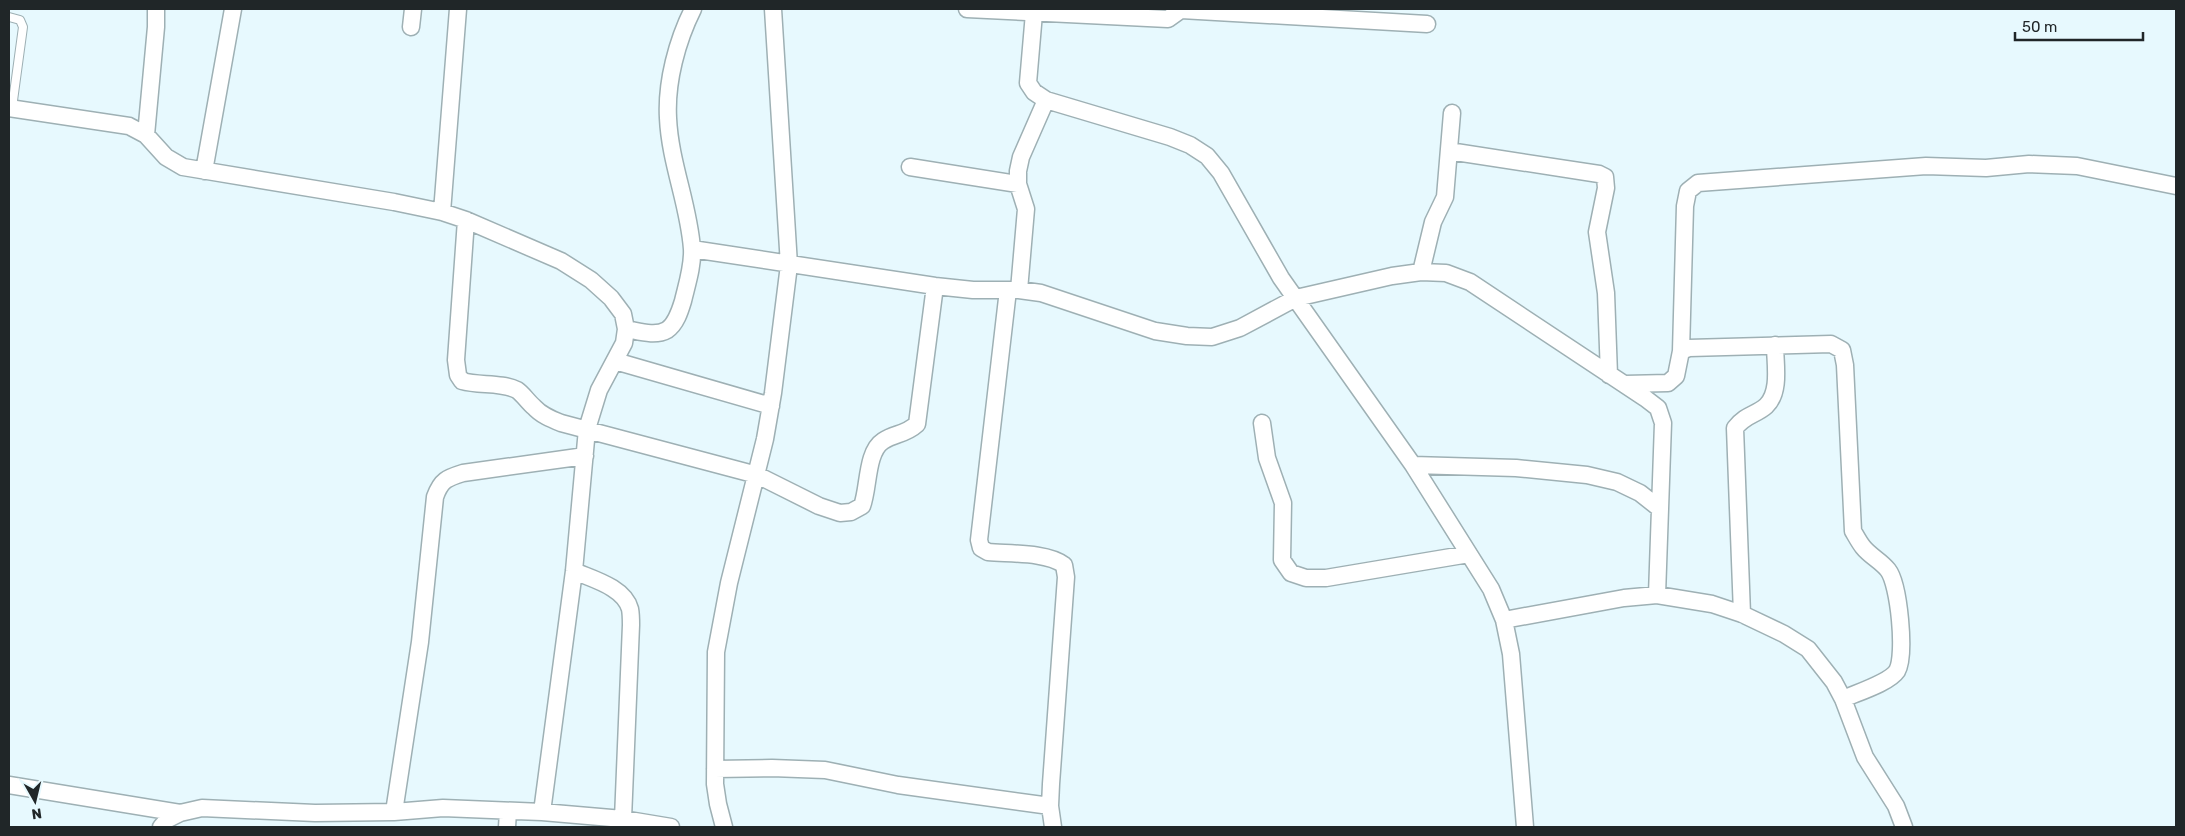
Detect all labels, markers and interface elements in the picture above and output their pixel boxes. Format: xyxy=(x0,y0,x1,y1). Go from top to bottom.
scale bar xyxy=(2015,10,2142,42)
text: 50 m xyxy=(2022,18,2057,36)
north arrow xyxy=(10,776,60,826)
text: N xyxy=(31,804,43,822)

